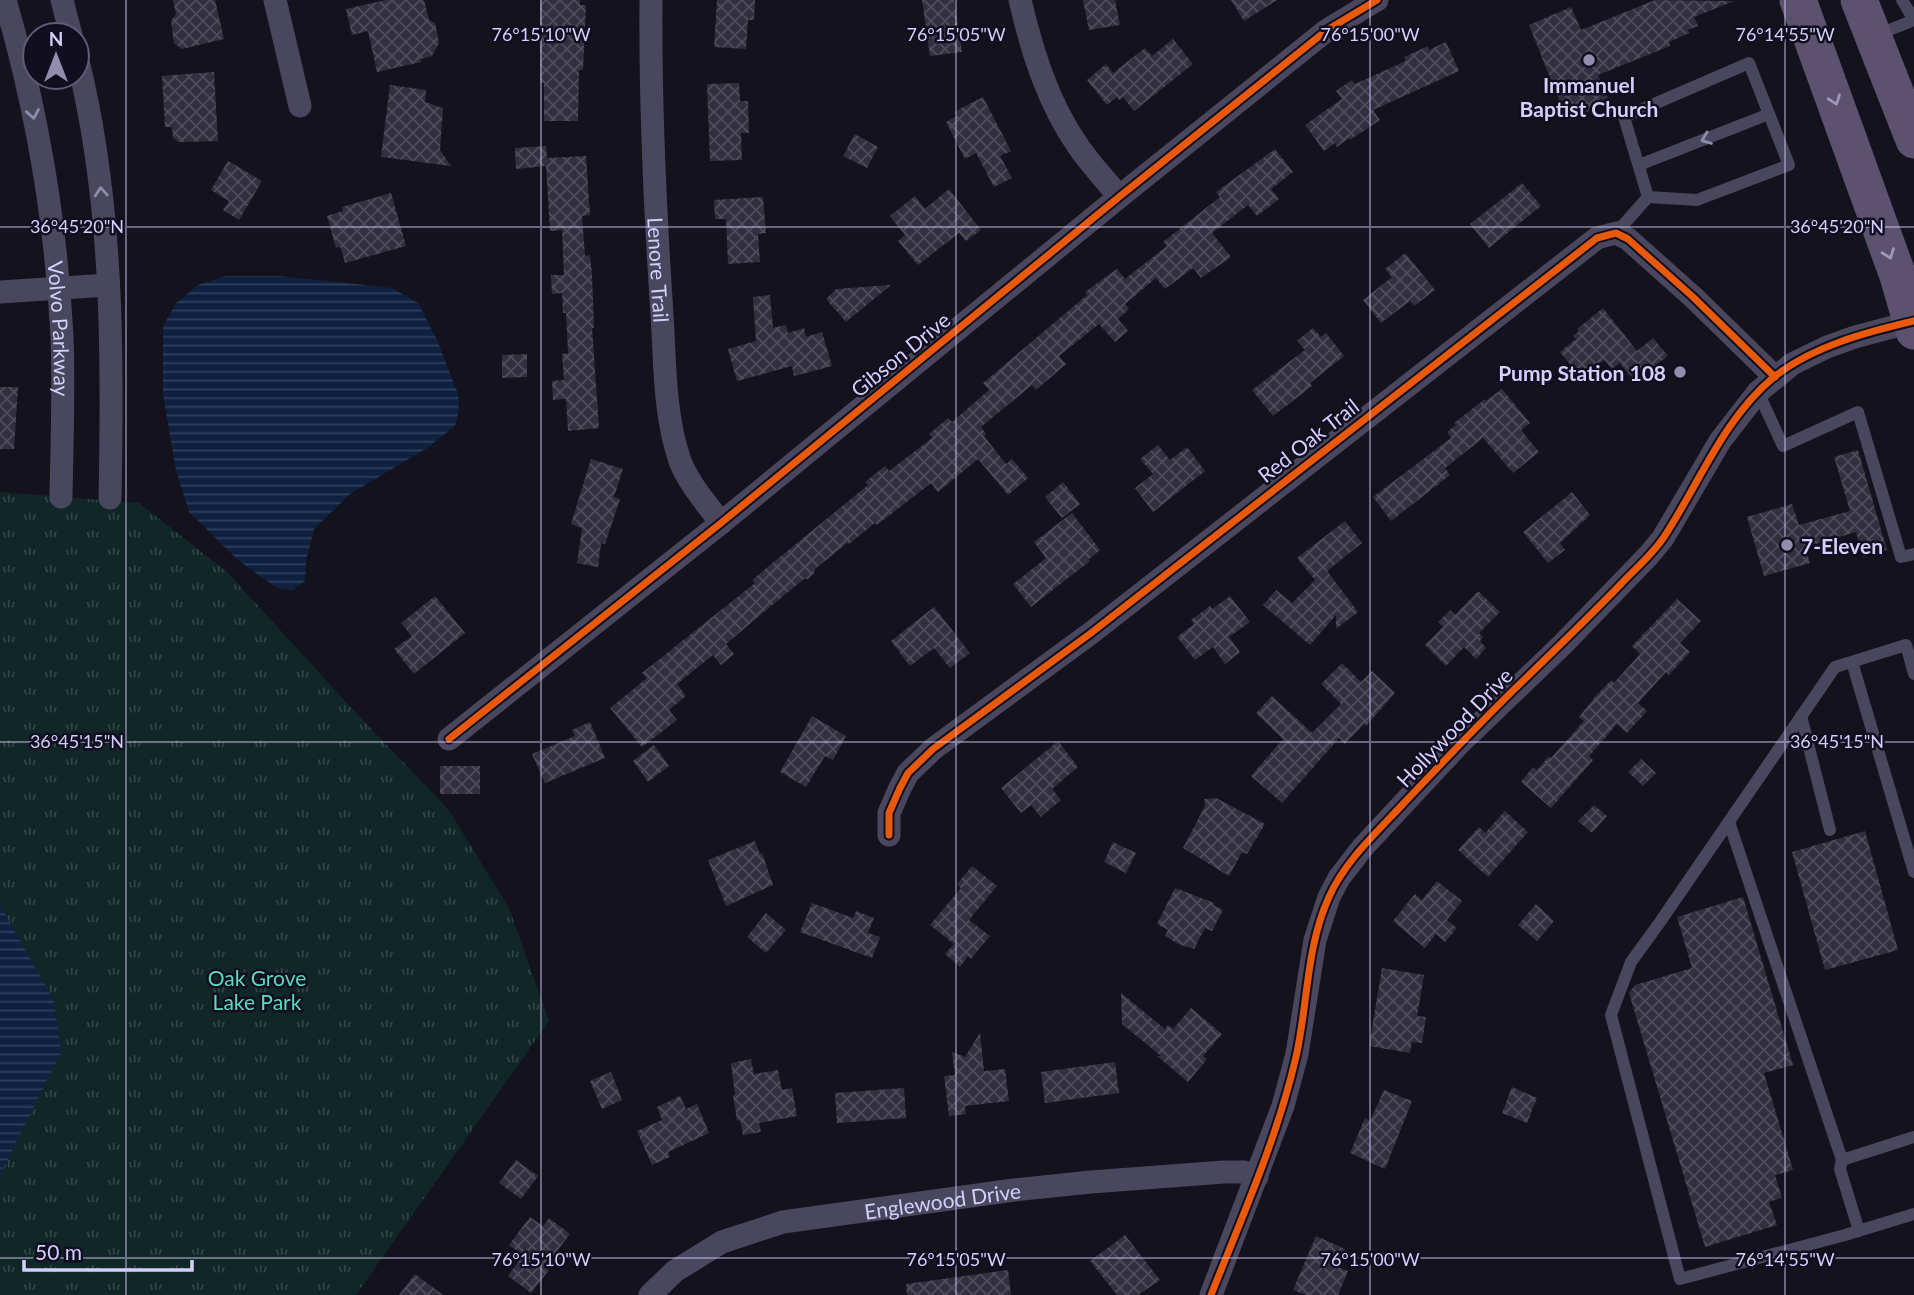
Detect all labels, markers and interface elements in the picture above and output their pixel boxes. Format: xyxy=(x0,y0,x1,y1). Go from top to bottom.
north arrow xyxy=(21,21,91,91)
text: 76°15'10"W xyxy=(491,23,591,45)
text: 76°15'05"W xyxy=(906,23,1006,45)
text: 76°15'00"W xyxy=(1320,23,1420,45)
text: 76°14'55"W xyxy=(1735,23,1835,45)
text: N xyxy=(49,27,63,50)
marker: Immanuel Baptist Church xyxy=(1581,52,1597,68)
place label: Immanuel Baptist Church xyxy=(1520,72,1658,121)
one-way arrow xyxy=(1827,93,1841,105)
one-way arrow xyxy=(24,108,39,120)
one-way arrow xyxy=(1700,131,1712,145)
one-way arrow xyxy=(94,186,109,197)
text: 36°45'20"N xyxy=(30,215,124,237)
text: 36°45'20"N xyxy=(1790,215,1884,237)
street label: Lenore Trail xyxy=(644,216,675,323)
one-way arrow xyxy=(1881,247,1895,259)
street label: Volvo Parkway xyxy=(44,260,75,397)
street label: Gibson Drive xyxy=(845,306,955,402)
place label: Pump Station 108 xyxy=(1498,360,1666,385)
marker: Pump Station 108 xyxy=(1672,364,1688,380)
street label: Red Oak Trail xyxy=(1253,393,1363,487)
place label: 7-Eleven xyxy=(1801,533,1883,558)
marker: 7-Eleven xyxy=(1779,537,1795,553)
street label: Hollywood Drive xyxy=(1391,662,1517,792)
text: 36°45'15"N xyxy=(30,730,124,752)
text: 36°45'15"N xyxy=(1790,730,1884,752)
park label: Oak Grove Lake Park xyxy=(208,965,306,1014)
street label: Englewood Drive xyxy=(862,1177,1022,1223)
scale bar xyxy=(24,1228,192,1272)
text: 50 m xyxy=(35,1239,82,1264)
text: 76°15'10"W xyxy=(491,1248,591,1270)
text: 76°15'05"W xyxy=(906,1248,1006,1270)
text: 76°15'00"W xyxy=(1320,1248,1420,1270)
text: 76°14'55"W xyxy=(1735,1248,1835,1270)

